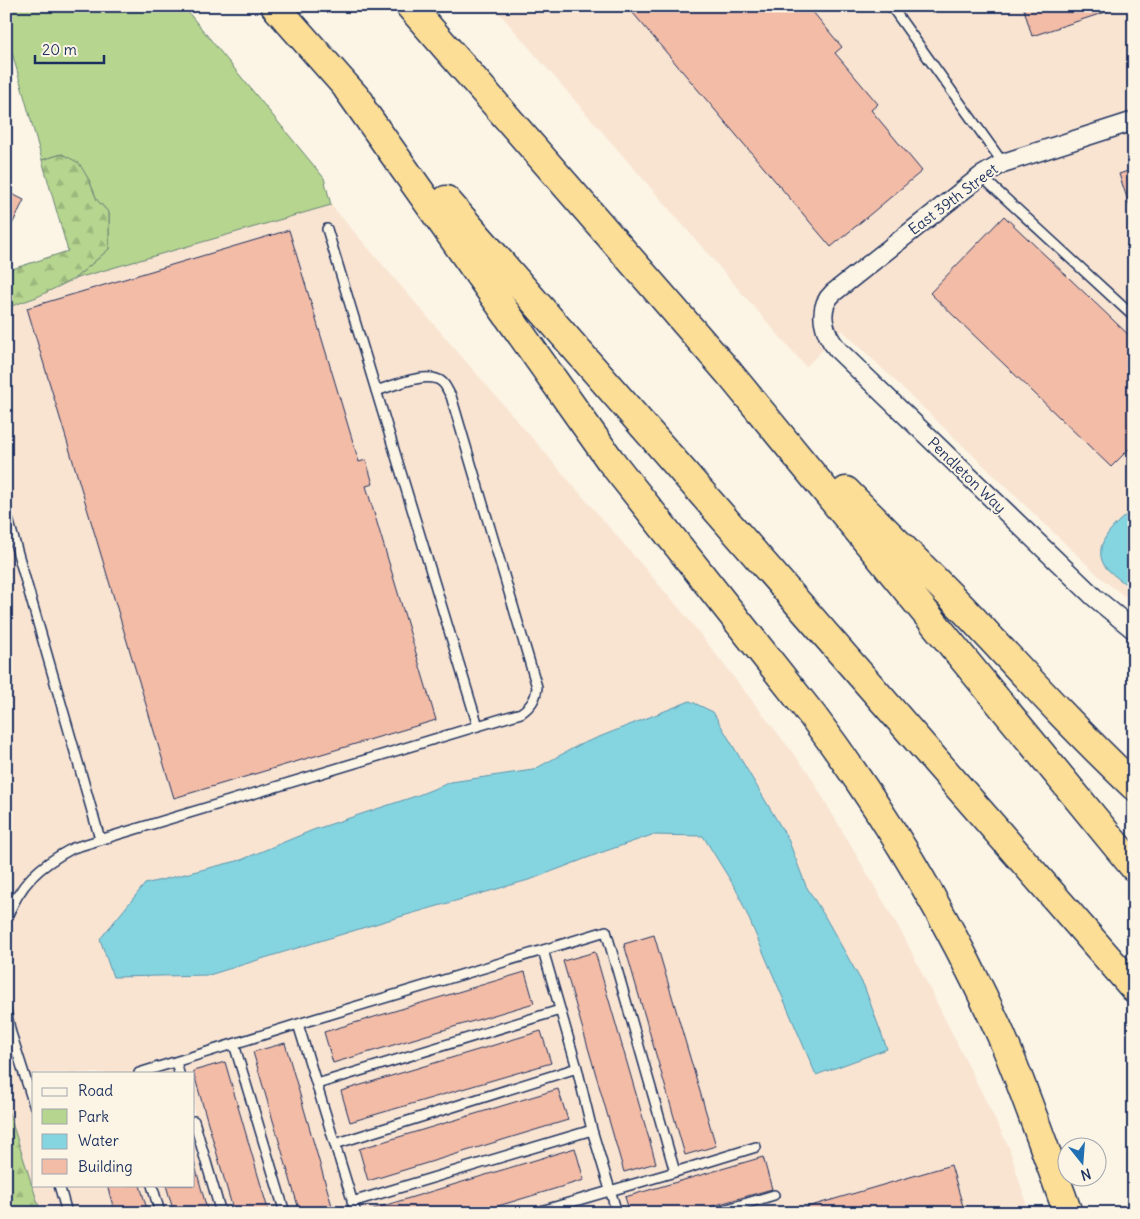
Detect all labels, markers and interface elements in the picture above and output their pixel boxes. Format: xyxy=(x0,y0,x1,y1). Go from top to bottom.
scale bar xyxy=(35,32,104,64)
text: 20 m xyxy=(42,40,77,59)
street label: East 39th Street xyxy=(905,159,1001,239)
street label: Pendleton Way xyxy=(924,433,1010,517)
legend xyxy=(32,1072,195,1186)
text: Road xyxy=(78,1081,113,1100)
text: Park xyxy=(78,1107,109,1126)
text: Water xyxy=(78,1131,119,1150)
north arrow xyxy=(1058,1136,1108,1186)
text: Building xyxy=(78,1157,133,1176)
text: N xyxy=(1079,1164,1093,1184)

